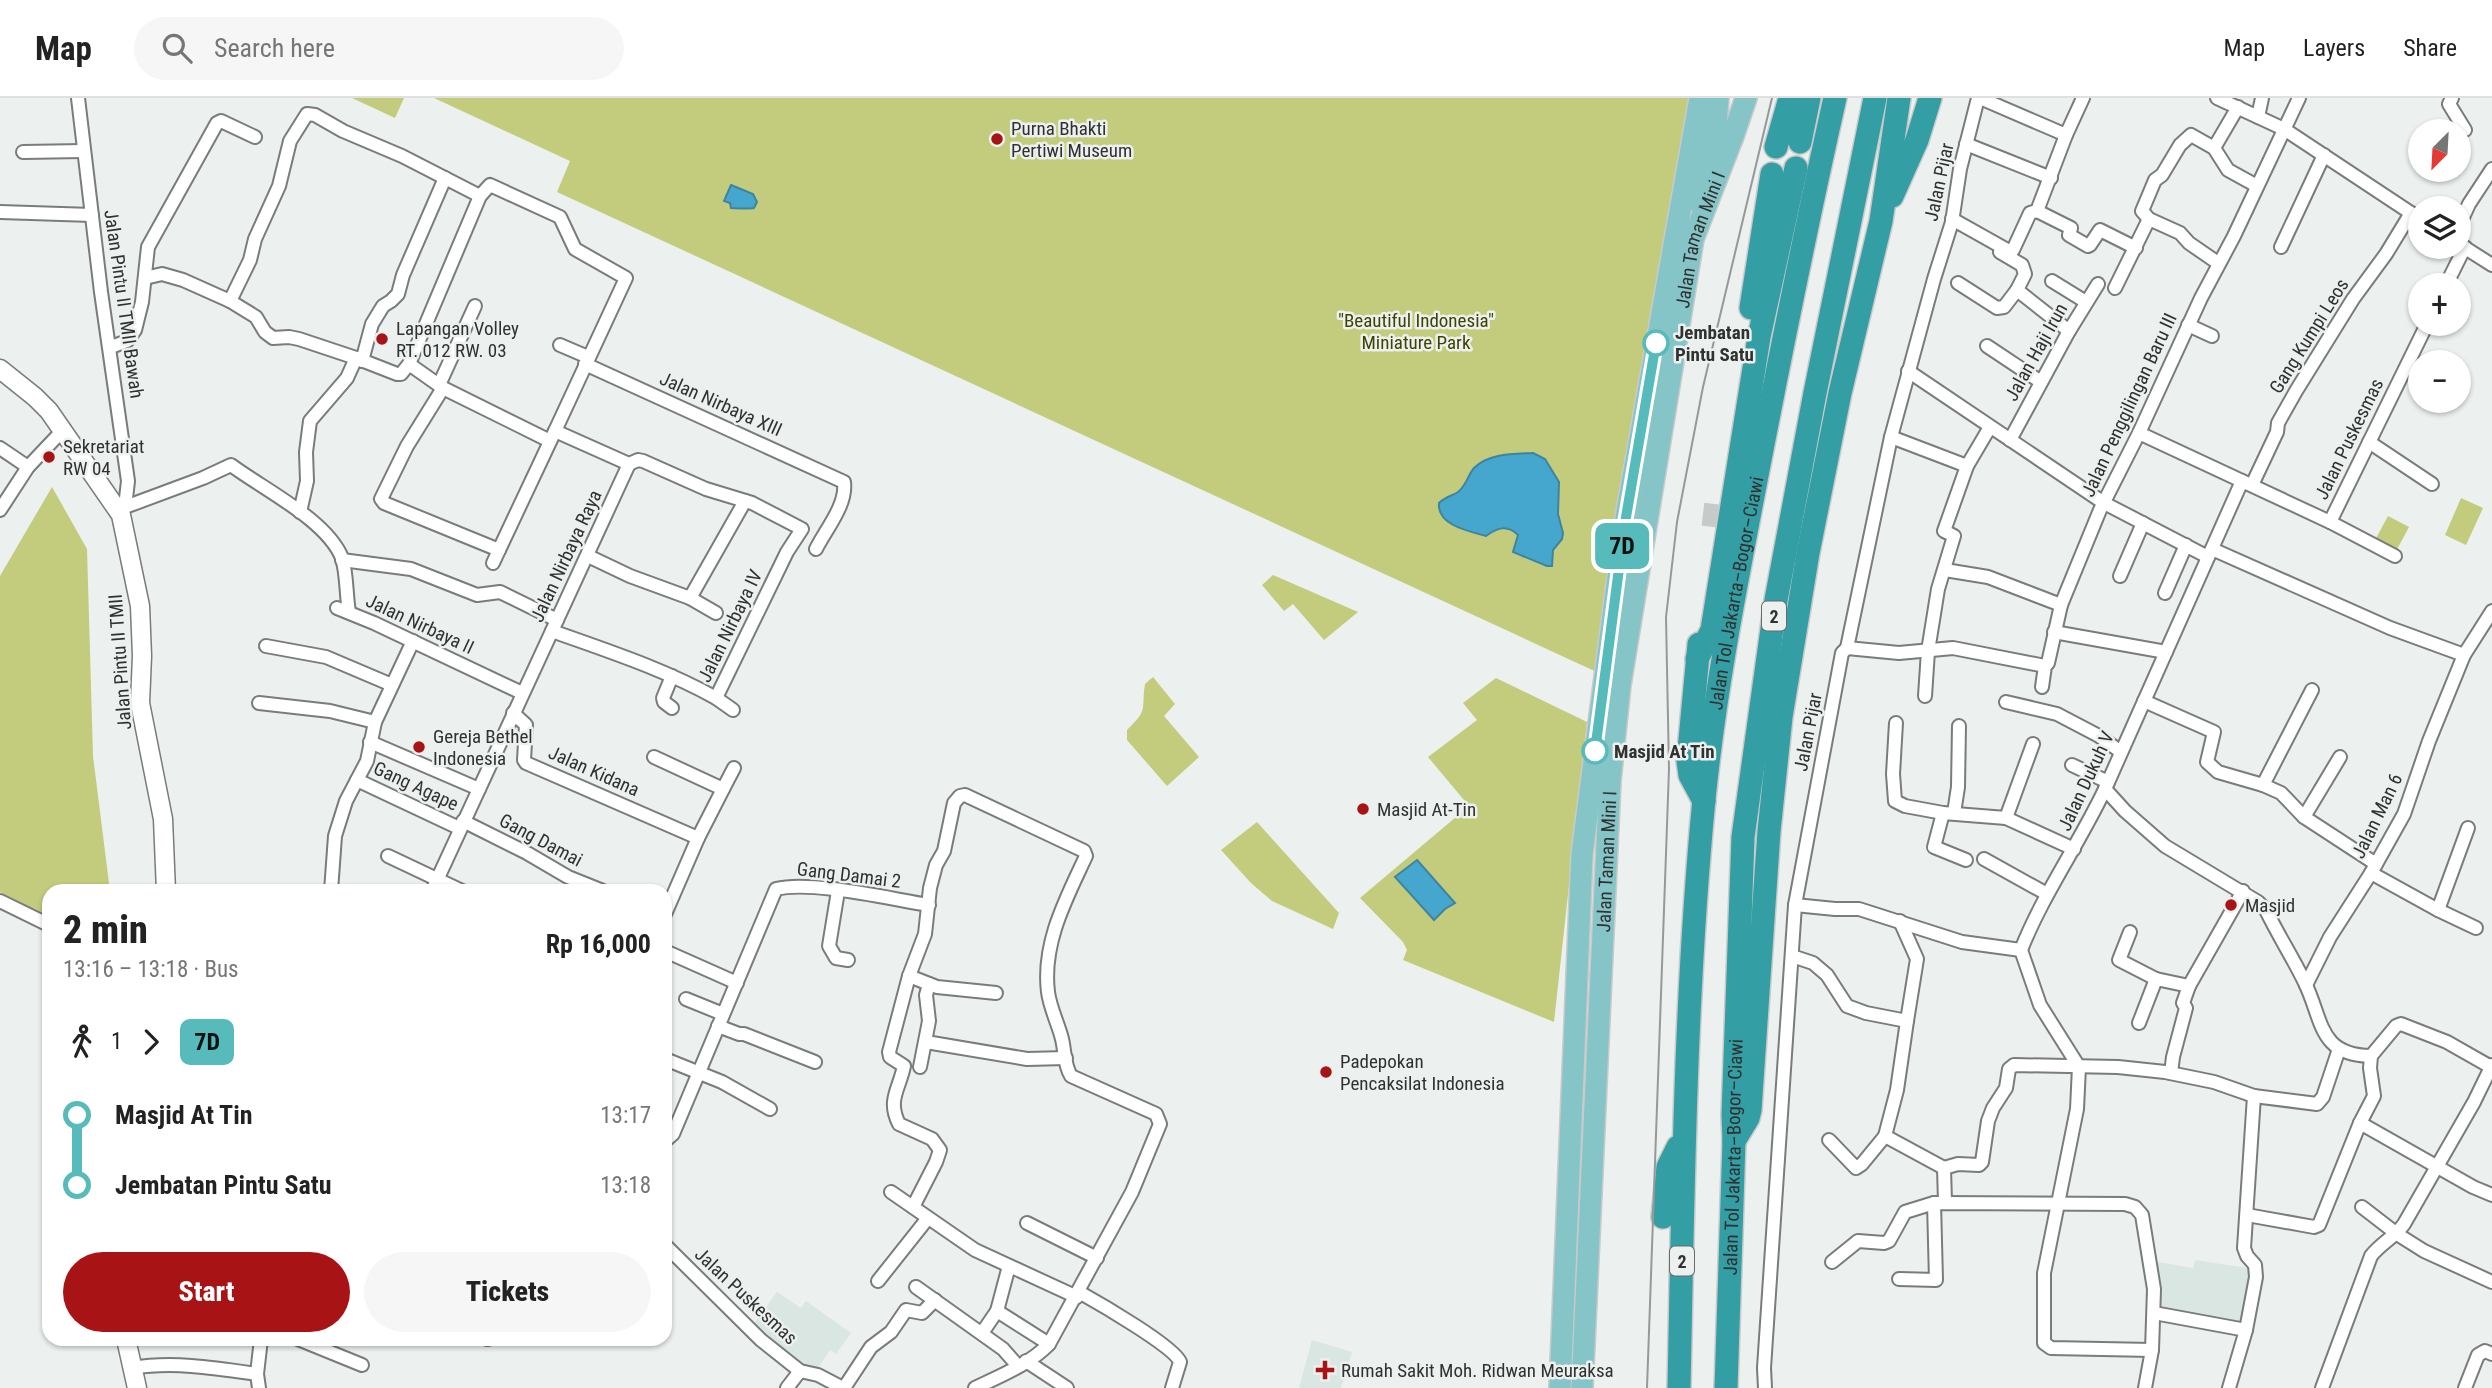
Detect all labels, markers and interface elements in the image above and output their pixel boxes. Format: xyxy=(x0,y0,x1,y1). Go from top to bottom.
search box xyxy=(134,17,624,80)
text: Map xyxy=(35,29,92,68)
icon: search xyxy=(158,29,196,67)
text: Search here xyxy=(214,33,335,63)
text: Map xyxy=(2224,34,2265,62)
text: Layers xyxy=(2303,34,2365,62)
text: Share xyxy=(2403,34,2457,62)
place label: Purna Bhakti Pertiwi Museum xyxy=(1011,117,1132,162)
north arrow xyxy=(2408,119,2471,182)
map controls xyxy=(2408,119,2471,413)
marker: Purna Bhakti Pertiwi Museum xyxy=(989,131,1005,147)
street label: Jalan Pijar xyxy=(1920,141,1959,223)
street label: Jalan Taman Mini I xyxy=(1670,168,1730,310)
button: layers xyxy=(2408,196,2471,259)
street label: Jalan Pintu II TMII Bawah xyxy=(99,208,149,400)
button: + xyxy=(2408,273,2471,336)
street label: Gang Kumpi Leos xyxy=(2265,274,2353,398)
street label: Jalan Haji Irun xyxy=(2000,299,2072,405)
park label: "Beautiful Indonesia" Miniature Park xyxy=(1338,309,1494,354)
street label: Jalan Penggilingan Baru III xyxy=(2076,310,2182,500)
place label: Lapangan Volley RT. 012 RW. 03 xyxy=(396,317,519,362)
place label: Jembatan Pintu Satu xyxy=(1675,321,1754,366)
marker: Jembatan Pintu Satu xyxy=(1643,330,1669,356)
marker: Lapangan Volley RT. 012 RW. 03 xyxy=(374,331,390,347)
button: − xyxy=(2408,350,2471,413)
street label: Jalan Nirbaya XIII xyxy=(656,367,786,441)
street label: Jalan Puskesmas xyxy=(2310,375,2388,503)
place label: Sekretariat RW 04 xyxy=(63,435,144,480)
marker: Sekretariat RW 04 xyxy=(41,449,57,465)
street label: Jalan Tol Jakarta–Bogor–Ciawi xyxy=(1704,475,1768,711)
street label: Jalan Nirbaya Raya xyxy=(525,486,607,626)
line badge: 7D xyxy=(1590,523,1654,569)
text: 7D xyxy=(1609,532,1635,560)
street label: Jalan Nirbaya IV xyxy=(693,566,767,686)
street label: Jalan Nirbaya II xyxy=(362,589,478,659)
street label: Jalan Pintu II TMII xyxy=(104,593,136,731)
road number: 2 xyxy=(1762,602,1786,630)
street label: Jalan Pijar xyxy=(1789,691,1827,773)
place label: Gereja Bethel Indonesia xyxy=(433,725,533,770)
street label: Jalan Dukuh V xyxy=(2053,727,2119,834)
marker: Masjid At Tin xyxy=(1582,738,1608,764)
marker: Gereja Bethel Indonesia xyxy=(411,739,427,755)
place label: Masjid At Tin xyxy=(1614,740,1715,763)
street label: Jalan Kidana xyxy=(545,741,643,801)
street label: Gang Agape xyxy=(370,756,462,816)
street label: Jalan Man 6 xyxy=(2347,770,2407,862)
street label: Jalan Taman Mini I xyxy=(1592,790,1621,933)
place label: Masjid At-Tin xyxy=(1377,798,1476,821)
marker: Masjid At-Tin xyxy=(1355,801,1371,817)
street label: Gang Damai xyxy=(495,808,587,872)
street label: Gang Damai 2 xyxy=(796,857,902,893)
place label: Masjid xyxy=(2245,894,2295,917)
marker: Masjid xyxy=(2223,897,2239,913)
text: 2 min xyxy=(63,908,148,952)
text: Rp 16,000 xyxy=(546,929,651,959)
text: 13:16 – 13:18 · Bus xyxy=(63,956,239,983)
icon: walk xyxy=(63,1023,101,1061)
icon: forward xyxy=(132,1023,170,1061)
text: 1 xyxy=(111,1028,122,1055)
text: 7D xyxy=(194,1028,220,1056)
street label: Jalan Tol Jakarta–Bogor–Ciawi xyxy=(1718,1038,1747,1276)
place label: Padepokan Pencaksilat Indonesia xyxy=(1340,1050,1505,1095)
marker: Padepokan Pencaksilat Indonesia xyxy=(1318,1064,1334,1080)
text: Masjid At Tin xyxy=(115,1100,253,1130)
text: 13:17 xyxy=(600,1102,651,1129)
text: Jembatan Pintu Satu xyxy=(115,1170,332,1200)
text: 13:18 xyxy=(600,1172,651,1199)
street label: Jalan Puskesmas xyxy=(690,1243,802,1349)
road number: 2 xyxy=(1670,1246,1694,1276)
button: Start xyxy=(63,1252,350,1332)
button: Tickets xyxy=(364,1252,651,1332)
place label: Rumah Sakit Moh. Ridwan Meuraksa xyxy=(1341,1359,1614,1382)
marker: Rumah Sakit Moh. Ridwan Meuraksa xyxy=(1315,1360,1335,1380)

